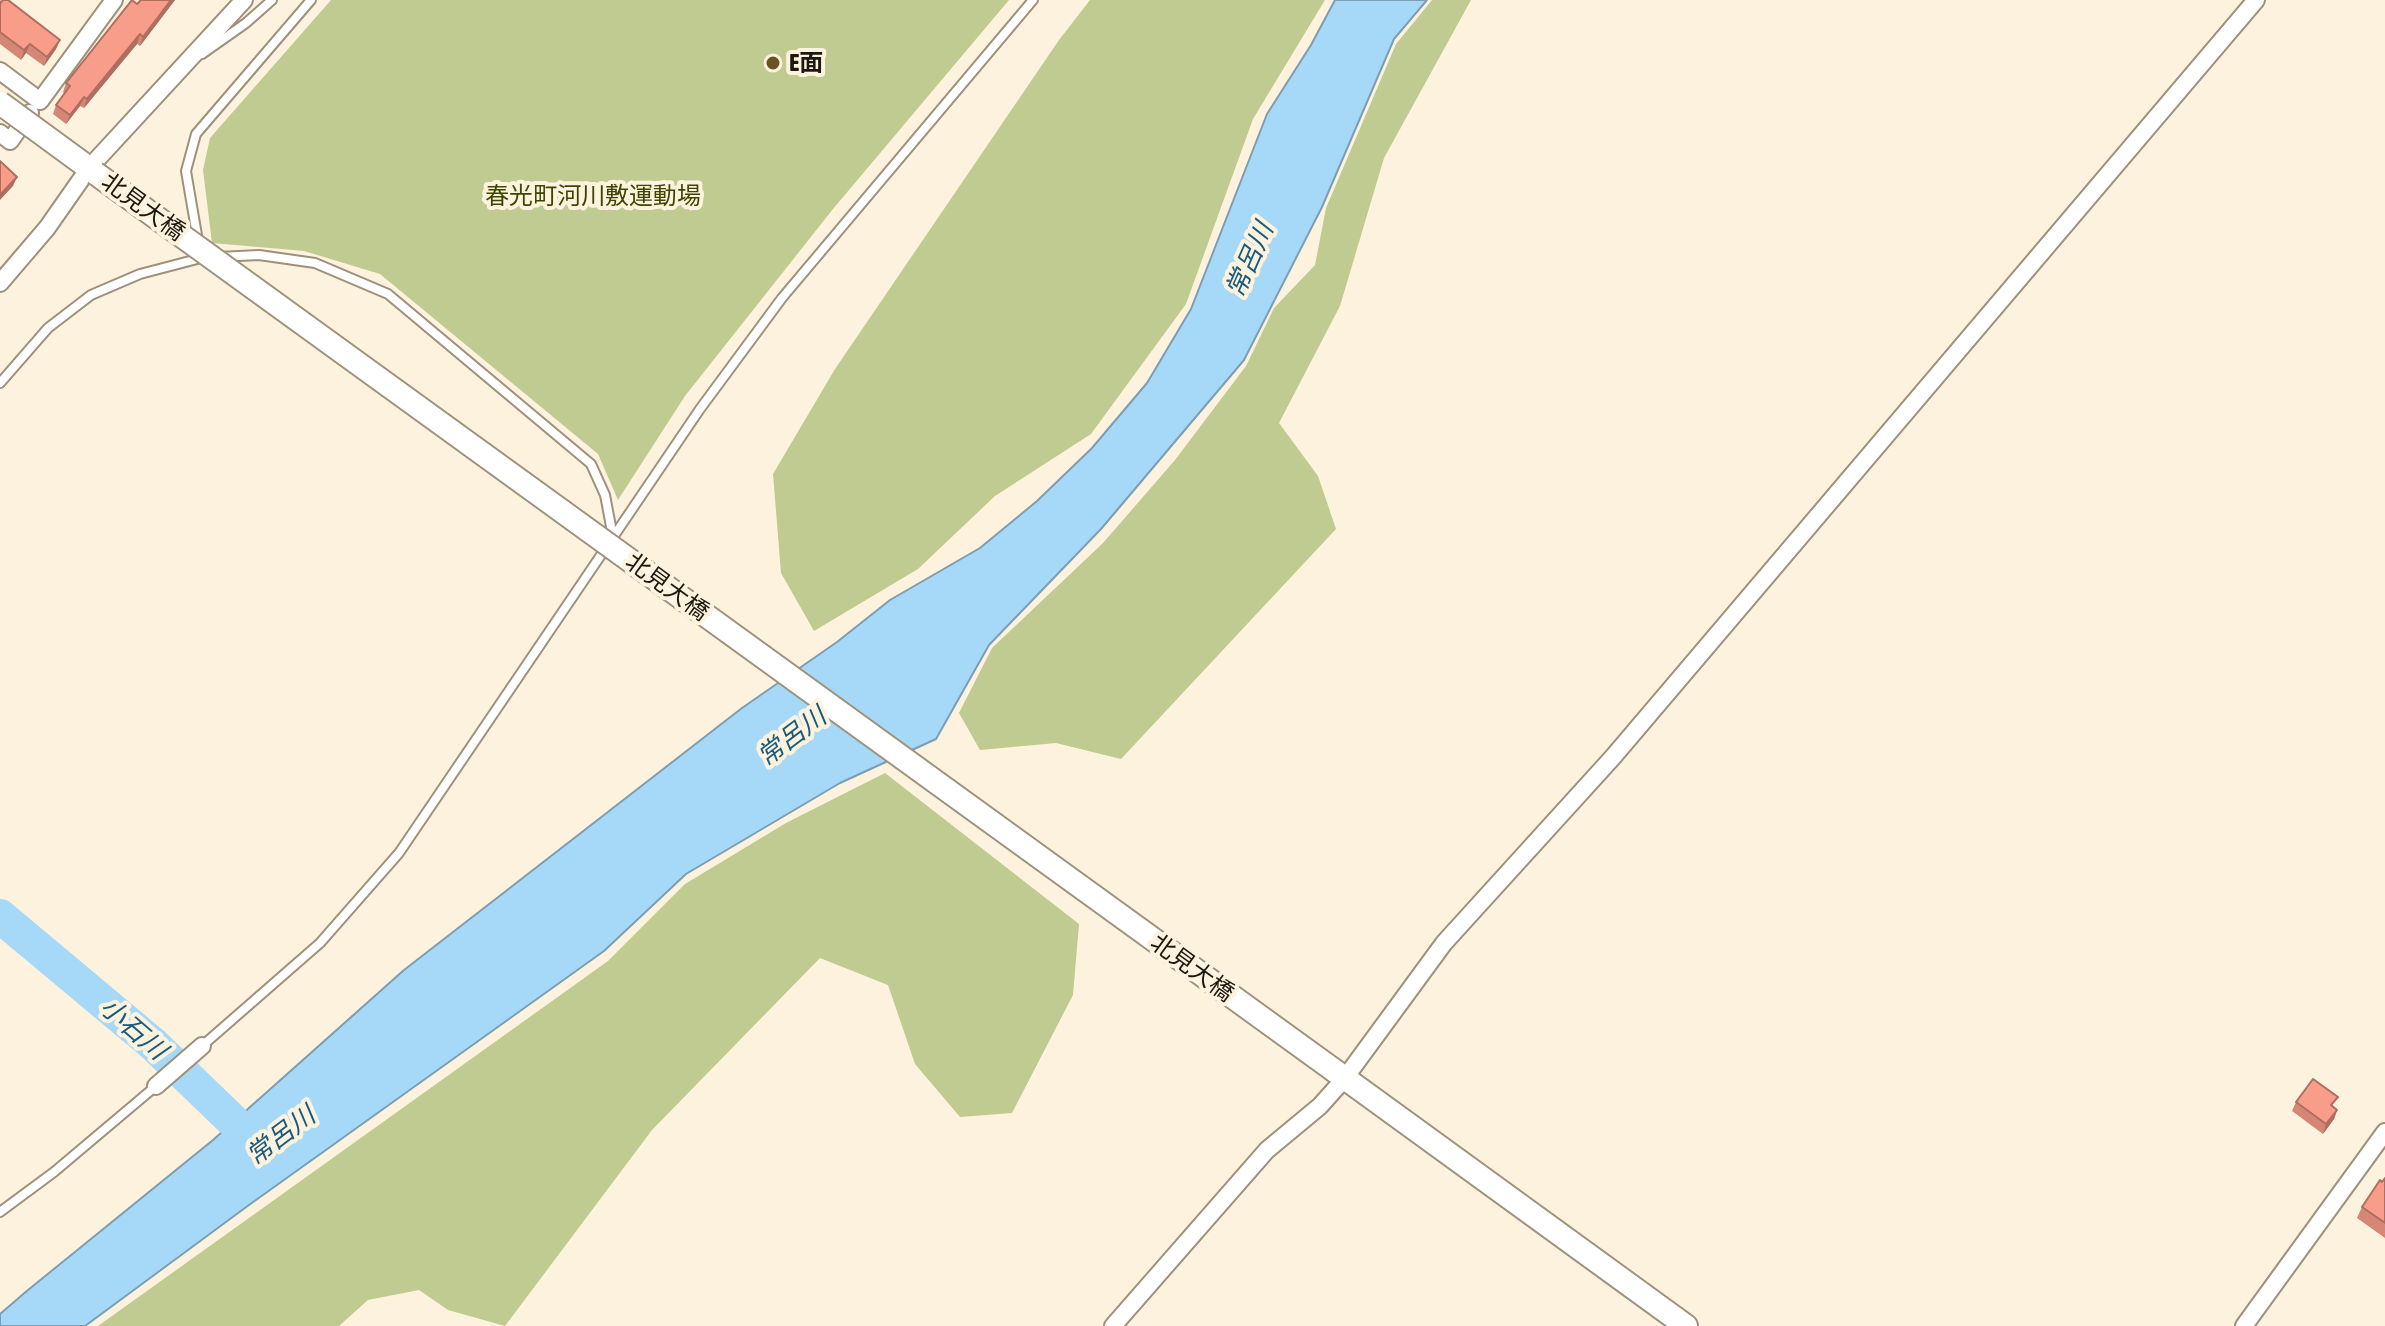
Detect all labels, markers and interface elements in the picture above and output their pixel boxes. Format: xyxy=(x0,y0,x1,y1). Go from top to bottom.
place label: E面 xyxy=(789,49,823,77)
marker: E面 xyxy=(764,54,782,72)
street label: 北見大橋 xyxy=(96,167,190,247)
park label: 春光町河川敷運動場 xyxy=(485,182,701,210)
water label: 常呂川 xyxy=(1220,218,1280,302)
street label: 北見大橋 xyxy=(620,547,714,627)
water label: 常呂川 xyxy=(751,701,833,773)
street label: 北見大橋 xyxy=(1145,928,1239,1008)
water label: 小石川 xyxy=(93,992,173,1066)
water label: 常呂川 xyxy=(240,1100,322,1172)

